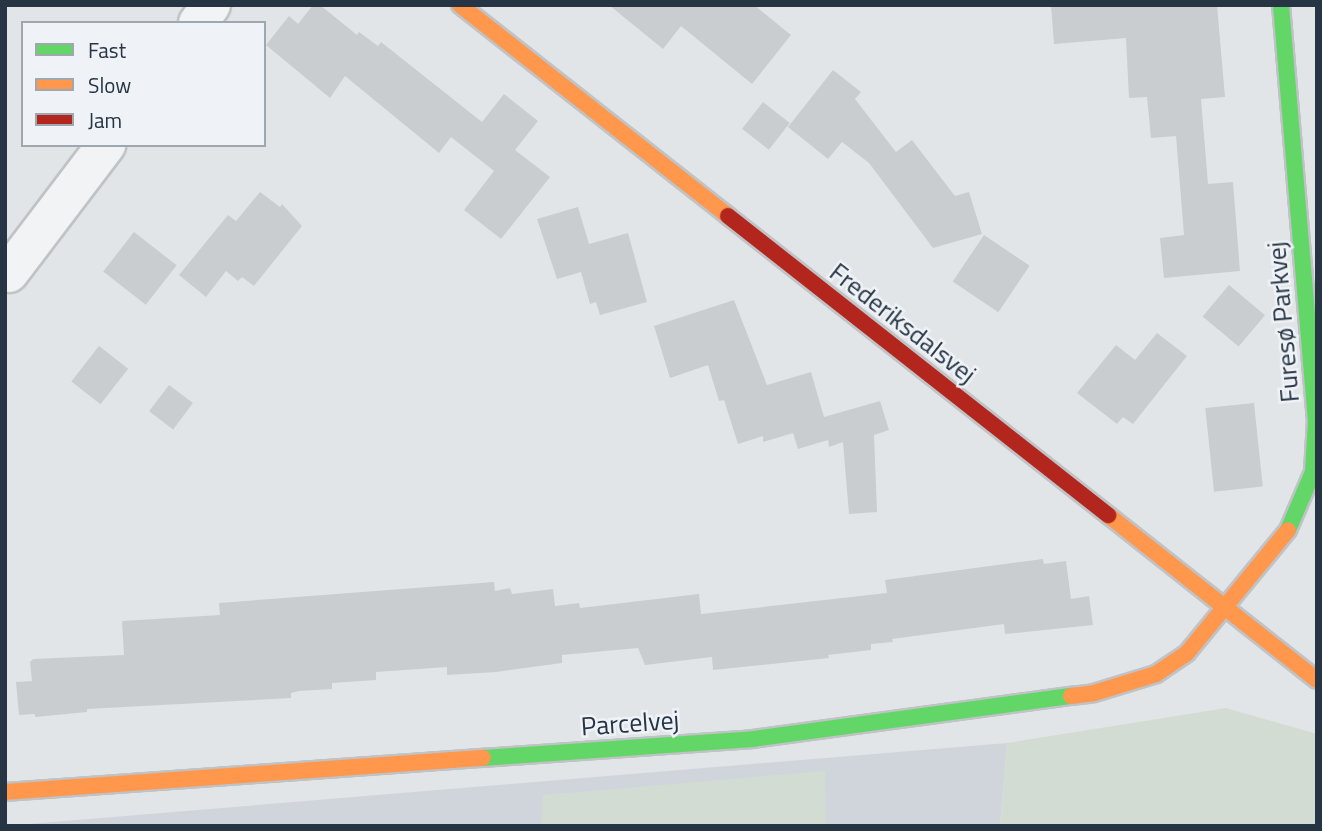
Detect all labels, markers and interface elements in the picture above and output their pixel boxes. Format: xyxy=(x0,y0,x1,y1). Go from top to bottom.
legend xyxy=(21,21,266,147)
text: Fast xyxy=(88,34,126,66)
text: Slow xyxy=(88,69,131,101)
text: Jam xyxy=(88,104,122,136)
street label: Furesø Parkvej xyxy=(1260,240,1306,404)
street label: Frederiksdalsvej xyxy=(824,256,982,390)
street label: Parcelvej xyxy=(580,704,680,742)

